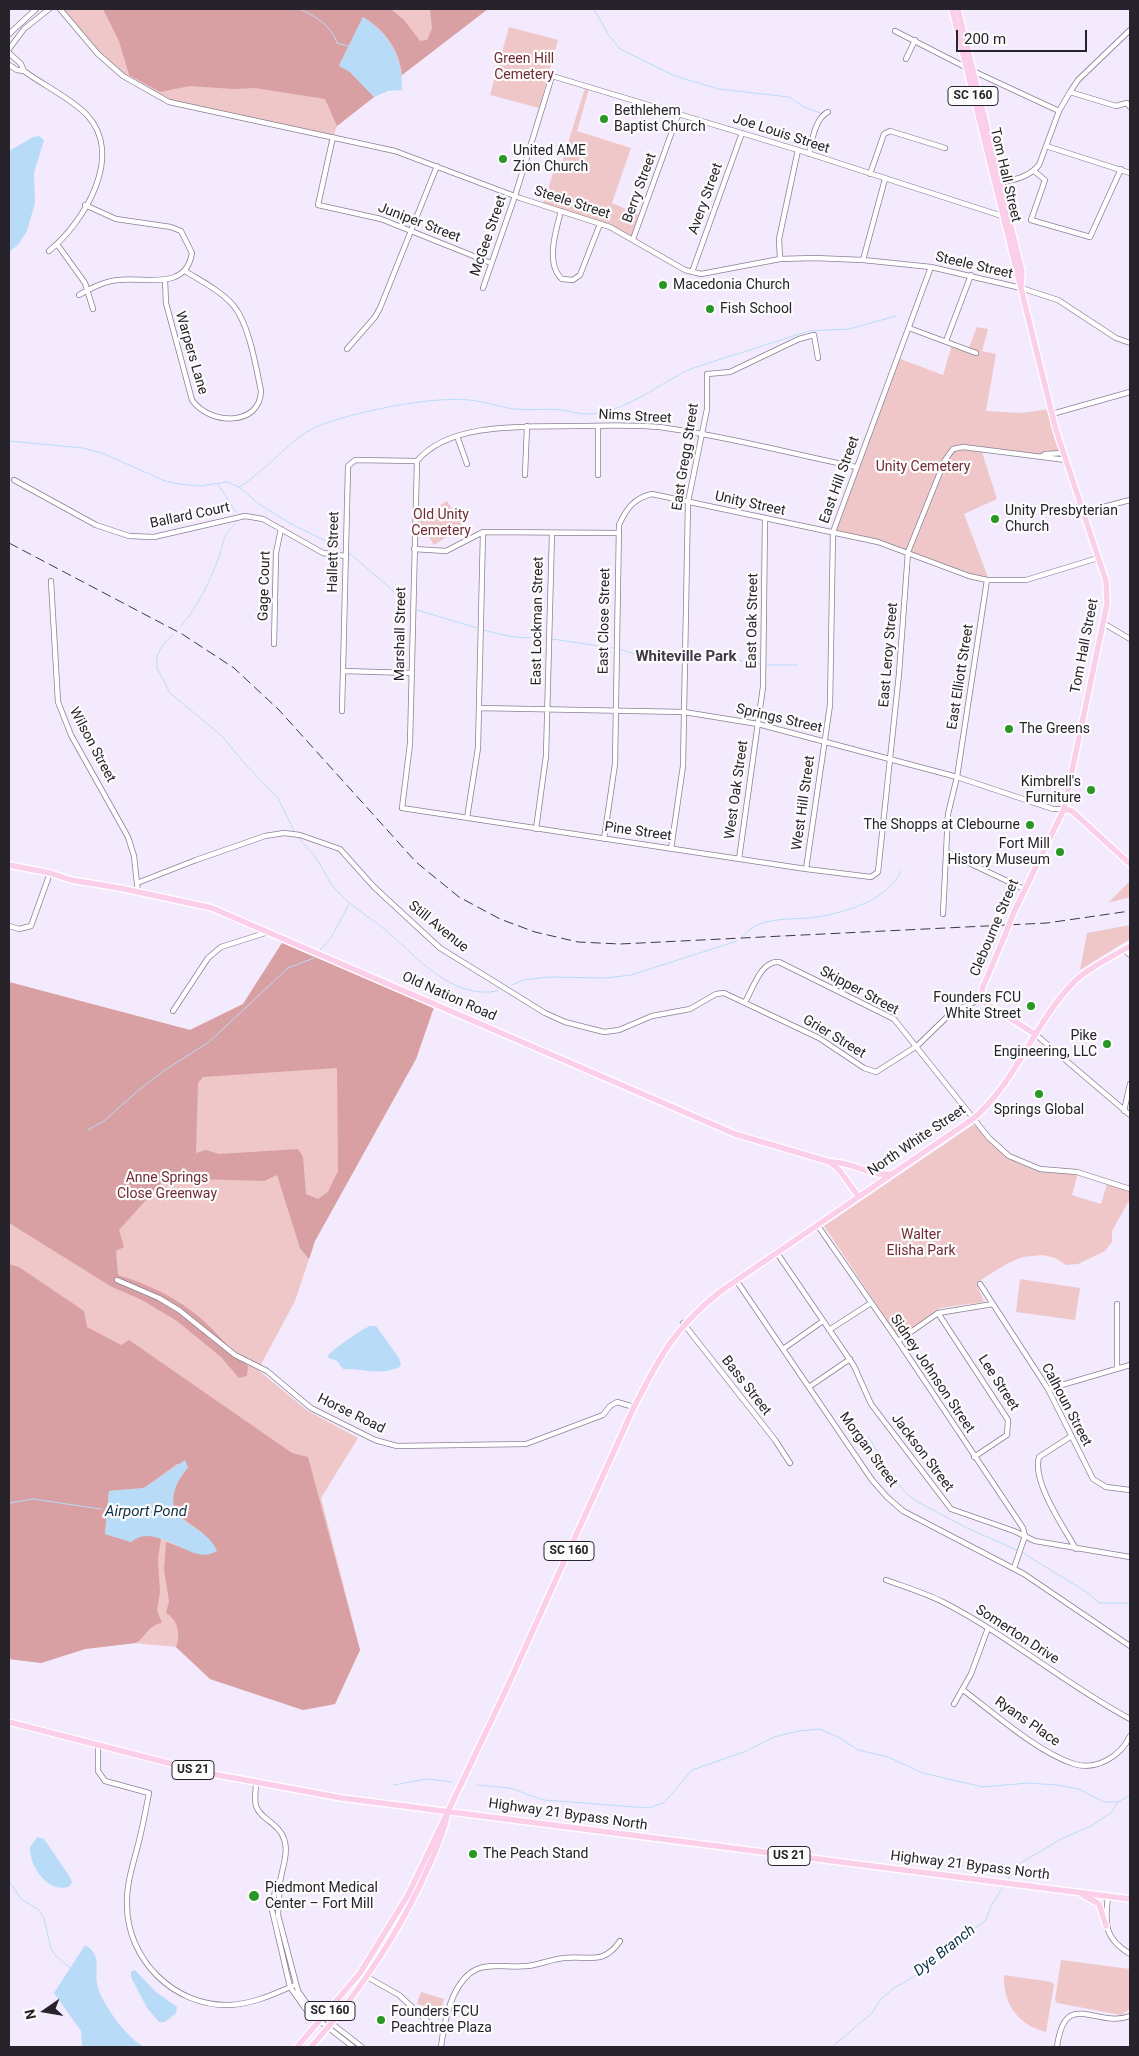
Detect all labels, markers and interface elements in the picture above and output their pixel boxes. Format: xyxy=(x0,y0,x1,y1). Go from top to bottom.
scale bar xyxy=(959,20,1090,52)
text: 200 m xyxy=(964,30,1006,48)
park label: Green Hill Cemetery xyxy=(494,51,554,84)
road number: SC 160 xyxy=(948,86,998,105)
place label: Bethlehem Baptist Church xyxy=(614,103,706,136)
street label: Joe Louis Street xyxy=(730,110,832,158)
marker: Bethlehem Baptist Church xyxy=(598,113,610,125)
street label: Tom Hall Street xyxy=(986,126,1024,224)
place label: United AME Zion Church xyxy=(513,143,588,176)
street label: Berry Street xyxy=(620,151,660,225)
marker: United AME Zion Church xyxy=(497,153,509,165)
street label: Avery Street xyxy=(685,161,727,237)
street label: Steele Street xyxy=(532,183,612,223)
street label: McGee Street xyxy=(467,193,511,279)
street label: Juniper Street xyxy=(375,200,463,246)
street label: Steele Street xyxy=(934,249,1014,283)
place label: Macedonia Church xyxy=(673,277,790,293)
marker: Macedonia Church xyxy=(657,279,669,291)
place label: Fish School xyxy=(720,301,792,317)
marker: Fish School xyxy=(704,303,716,315)
street label: Warpers Lane xyxy=(171,310,211,396)
street label: East Gregg Street xyxy=(669,402,703,512)
street label: Nims Street xyxy=(598,407,672,427)
street label: East Hill Street xyxy=(816,434,864,526)
park label: Unity Cemetery xyxy=(876,459,970,475)
street label: Unity Street xyxy=(713,488,787,520)
street label: Ballard Court xyxy=(149,499,231,533)
place label: Unity Presbyterian Church xyxy=(1005,503,1118,536)
park label: Old Unity Cemetery xyxy=(411,507,471,540)
street label: Hallett Street xyxy=(325,511,343,593)
marker: Unity Presbyterian Church xyxy=(989,513,1001,525)
street label: Gage Court xyxy=(255,551,275,621)
street label: East Lockman Street xyxy=(528,556,548,686)
street label: East Close Street xyxy=(596,568,614,674)
street label: East Oak Street xyxy=(744,573,762,669)
street label: Marshall Street xyxy=(392,587,410,681)
street label: Tom Hall Street xyxy=(1068,597,1102,695)
street label: East Leroy Street xyxy=(876,602,902,708)
street label: East Elliott Street xyxy=(944,623,978,731)
district label: Whiteville Park xyxy=(635,648,737,666)
street label: Springs Street xyxy=(734,701,824,737)
street label: Wilson Street xyxy=(65,705,119,785)
place label: The Greens xyxy=(1019,721,1090,737)
marker: The Greens xyxy=(1003,723,1015,735)
street label: West Oak Street xyxy=(722,739,752,841)
street label: West Hill Street xyxy=(789,755,819,851)
place label: Kimbrell's Furniture xyxy=(1021,774,1081,806)
marker: Kimbrell's Furniture xyxy=(1085,784,1097,796)
place label: The Shopps at Clebourne xyxy=(864,817,1020,833)
street label: Pine Street xyxy=(603,819,673,845)
marker: The Shopps at Clebourne xyxy=(1024,819,1036,831)
place label: Fort Mill History Museum xyxy=(947,836,1050,869)
marker: Fort Mill History Museum xyxy=(1054,846,1066,858)
street label: Clebourne Street xyxy=(967,877,1023,979)
street label: Still Avenue xyxy=(405,898,471,956)
street label: Skipper Street xyxy=(817,963,901,1019)
street label: Old Nation Road xyxy=(399,969,499,1025)
place label: Founders FCU White Street xyxy=(933,990,1021,1022)
marker: Founders FCU White Street xyxy=(1025,1000,1037,1012)
street label: Grier Street xyxy=(800,1012,868,1062)
place label: Pike Engineering, LLC xyxy=(994,1028,1097,1060)
marker: Pike Engineering, LLC xyxy=(1101,1038,1113,1050)
marker: Springs Global xyxy=(1033,1088,1045,1100)
street label: North White Street xyxy=(865,1102,969,1180)
place label: Springs Global xyxy=(994,1102,1084,1118)
park label: Anne Springs Close Greenway xyxy=(117,1170,217,1202)
park label: Walter Elisha Park xyxy=(886,1227,956,1260)
street label: Sidney Johnson Street xyxy=(886,1312,978,1436)
street label: Lee Street xyxy=(974,1352,1022,1414)
street label: Bass Street xyxy=(717,1353,775,1419)
street label: Calhoun Street xyxy=(1037,1361,1095,1449)
street label: Horse Road xyxy=(315,1390,387,1438)
street label: Morgan Street xyxy=(835,1409,901,1491)
street label: Jackson Street xyxy=(887,1411,957,1495)
water label: Airport Pond xyxy=(105,1503,187,1521)
road number: SC 160 xyxy=(544,1542,594,1560)
street label: Somerton Drive xyxy=(972,1602,1062,1668)
street label: Ryans Place xyxy=(991,1693,1063,1751)
road number: US 21 xyxy=(172,1760,214,1780)
street label: Highway 21 Bypass North xyxy=(487,1796,649,1834)
place label: The Peach Stand xyxy=(483,1846,588,1862)
road number: US 21 xyxy=(768,1846,810,1865)
marker: The Peach Stand xyxy=(467,1848,479,1860)
street label: Highway 21 Bypass North xyxy=(889,1848,1051,1884)
place label: Piedmont Medical Center – Fort Mill xyxy=(265,1880,378,1912)
marker: Piedmont Medical Center – Fort Mill xyxy=(247,1889,261,1903)
water label: Dye Branch xyxy=(911,1921,979,1981)
north arrow xyxy=(20,1986,70,2036)
road number: SC 160 xyxy=(305,2002,355,2020)
place label: Founders FCU Peachtree Plaza xyxy=(391,2004,492,2036)
text: N xyxy=(21,2008,39,2021)
marker: Founders FCU Peachtree Plaza xyxy=(375,2014,387,2026)

